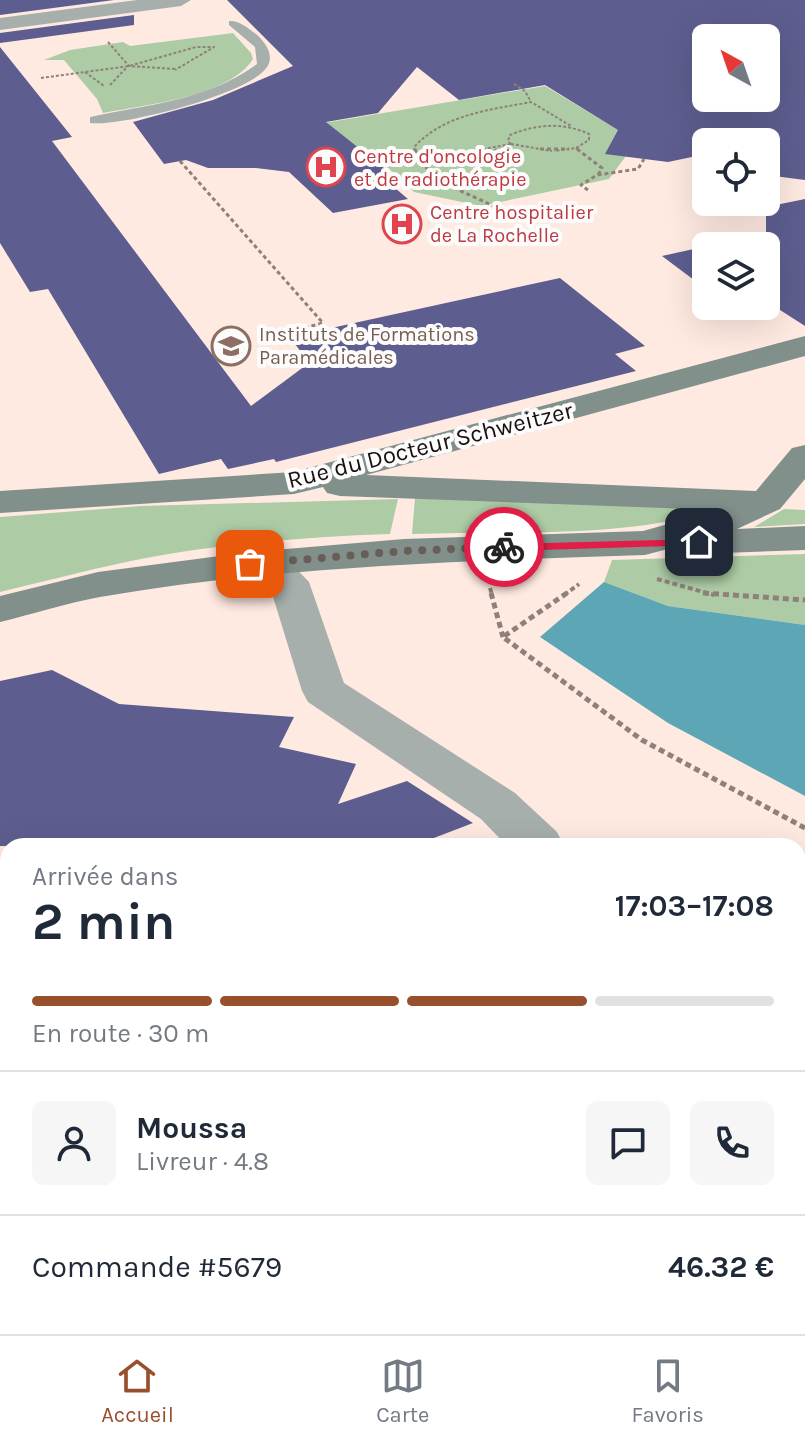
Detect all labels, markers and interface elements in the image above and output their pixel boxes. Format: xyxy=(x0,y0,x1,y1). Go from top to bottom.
north arrow xyxy=(692,24,780,112)
map controls xyxy=(692,24,780,320)
button: locate xyxy=(692,128,780,216)
place label: Centre d'oncologie et de radiothérapie xyxy=(354,145,526,191)
hospital icon: Centre d'oncologie et de radiothérapie xyxy=(305,146,347,188)
place label: Centre hospitalier de La Rochelle xyxy=(430,201,594,247)
hospital icon: Centre hospitalier de La Rochelle xyxy=(381,203,423,245)
button: layers xyxy=(692,232,780,320)
place label: Instituts de Formations Paramédicales xyxy=(259,323,475,369)
school or university icon: Instituts de Formations Paramédicales xyxy=(210,325,252,367)
street label: Rue du Docteur Schweitzer xyxy=(284,396,576,494)
courier xyxy=(464,507,544,587)
pin xyxy=(665,508,733,576)
icon: home xyxy=(677,520,721,564)
icon: bike xyxy=(482,525,526,569)
pin xyxy=(216,530,284,598)
icon: bag xyxy=(228,542,272,586)
text: Arrivée dans xyxy=(32,861,179,892)
text: 17:03–17:08 xyxy=(615,888,774,924)
text: 2 min xyxy=(32,891,175,952)
text: En route · 30 m xyxy=(32,1018,209,1049)
button: person xyxy=(32,1101,116,1185)
button: chat xyxy=(586,1101,670,1185)
button: phone xyxy=(690,1101,774,1185)
text: Moussa xyxy=(136,1110,247,1146)
text: Livreur · 4.8 xyxy=(136,1146,269,1177)
text: Commande #5679 xyxy=(32,1249,282,1285)
text: 46.32 € xyxy=(668,1249,774,1285)
tab: Accueil xyxy=(101,1354,174,1428)
tab: Carte xyxy=(376,1354,429,1428)
tab: Favoris xyxy=(632,1354,704,1428)

